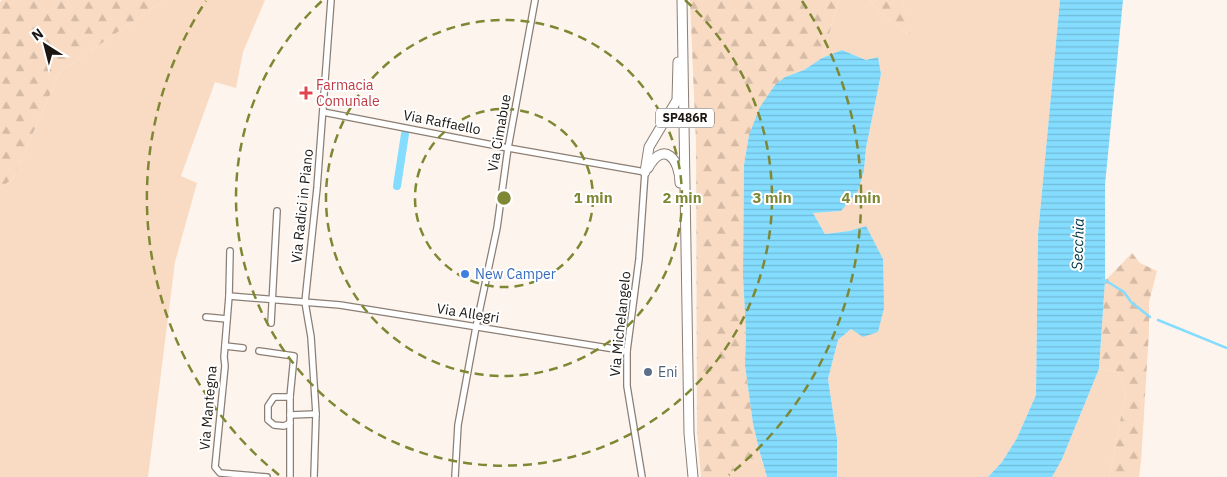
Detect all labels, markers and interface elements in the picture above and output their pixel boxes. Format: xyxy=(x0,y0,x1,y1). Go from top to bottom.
north arrow xyxy=(20,20,70,70)
text: N xyxy=(28,24,47,45)
place label: Farmacia Comunale xyxy=(316,76,380,110)
marker: Farmacia Comunale xyxy=(300,87,312,99)
street label: Via Cimabue xyxy=(483,93,515,173)
street label: Via Raffaello xyxy=(402,106,483,138)
road number: SP486R xyxy=(656,109,714,128)
street label: Via Radici in Piano xyxy=(287,148,317,264)
text: 1 min xyxy=(573,188,613,207)
text: 2 min xyxy=(662,188,702,207)
text: 3 min xyxy=(752,188,792,207)
text: 4 min xyxy=(841,188,881,207)
centre of rings xyxy=(495,189,513,207)
water label: Secchia xyxy=(1067,217,1088,270)
place label: New Camper xyxy=(475,265,556,283)
marker: New Camper xyxy=(459,268,471,280)
street label: Via Michelangelo xyxy=(605,270,635,378)
street label: Via Allegri xyxy=(435,299,501,327)
place label: Eni xyxy=(658,363,678,381)
street label: Via Mantegna xyxy=(195,364,221,451)
marker: Eni xyxy=(642,366,654,378)

